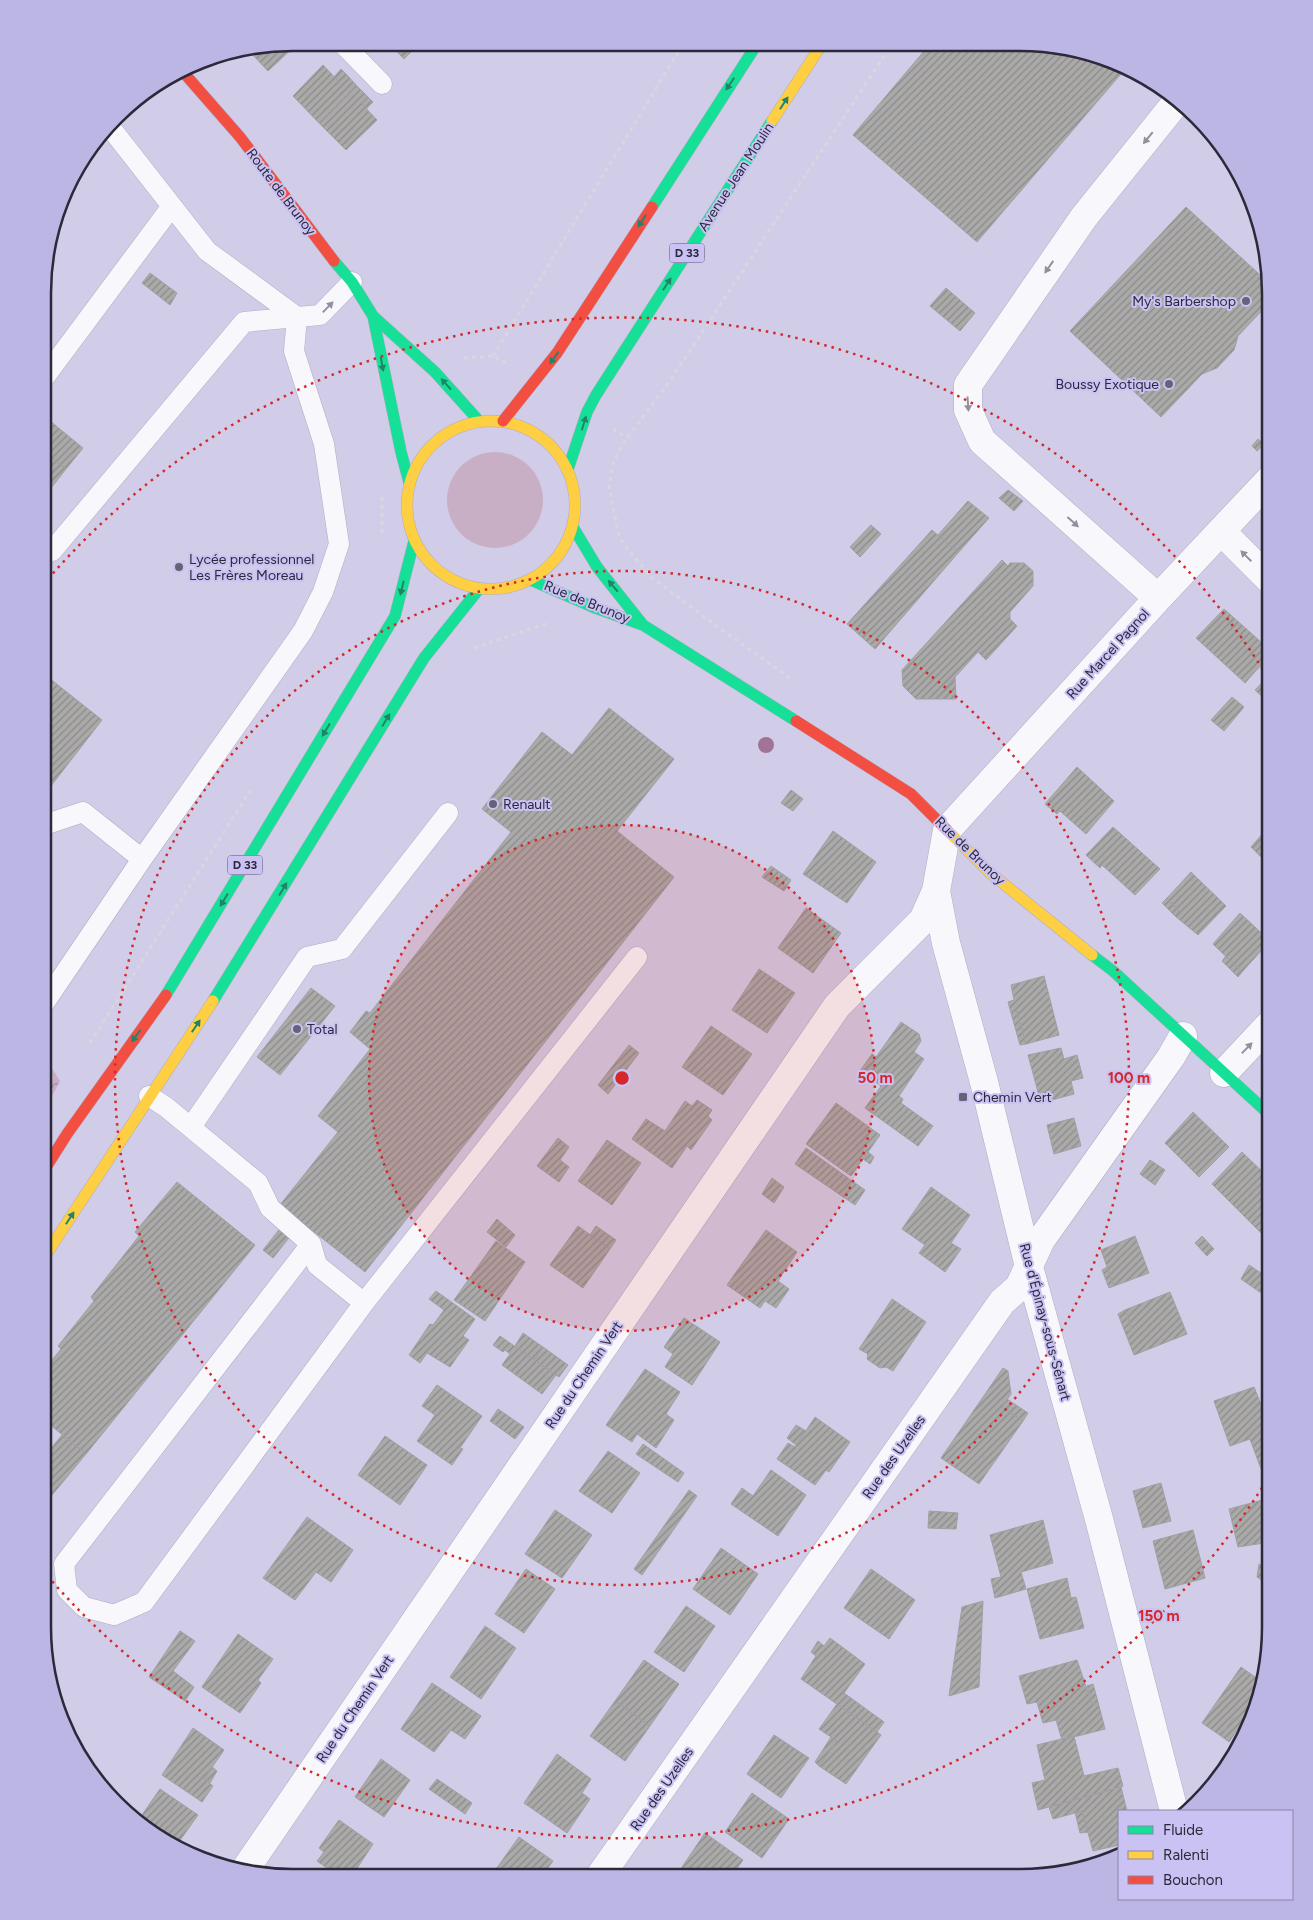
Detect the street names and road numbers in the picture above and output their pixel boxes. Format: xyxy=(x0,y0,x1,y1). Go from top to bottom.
street label: Avenue Jean Moulin xyxy=(695,119,778,234)
street label: Route de Brunoy xyxy=(243,145,320,239)
road number: D 33 xyxy=(670,244,704,262)
street label: Rue de Brunoy xyxy=(542,577,633,627)
street label: Rue Marcel Pagnol xyxy=(1063,605,1153,703)
street label: Rue de Brunoy xyxy=(931,813,1009,889)
road number: D 33 xyxy=(228,856,262,874)
street label: Rue d'Épinay-sous-Sénart xyxy=(1016,1241,1074,1403)
street label: Rue du Chemin Vert xyxy=(542,1318,626,1432)
street label: Rue des Uzelles xyxy=(859,1412,929,1502)
street label: Rue du Chemin Vert xyxy=(313,1652,397,1766)
street label: Rue des Uzelles xyxy=(627,1744,697,1834)

